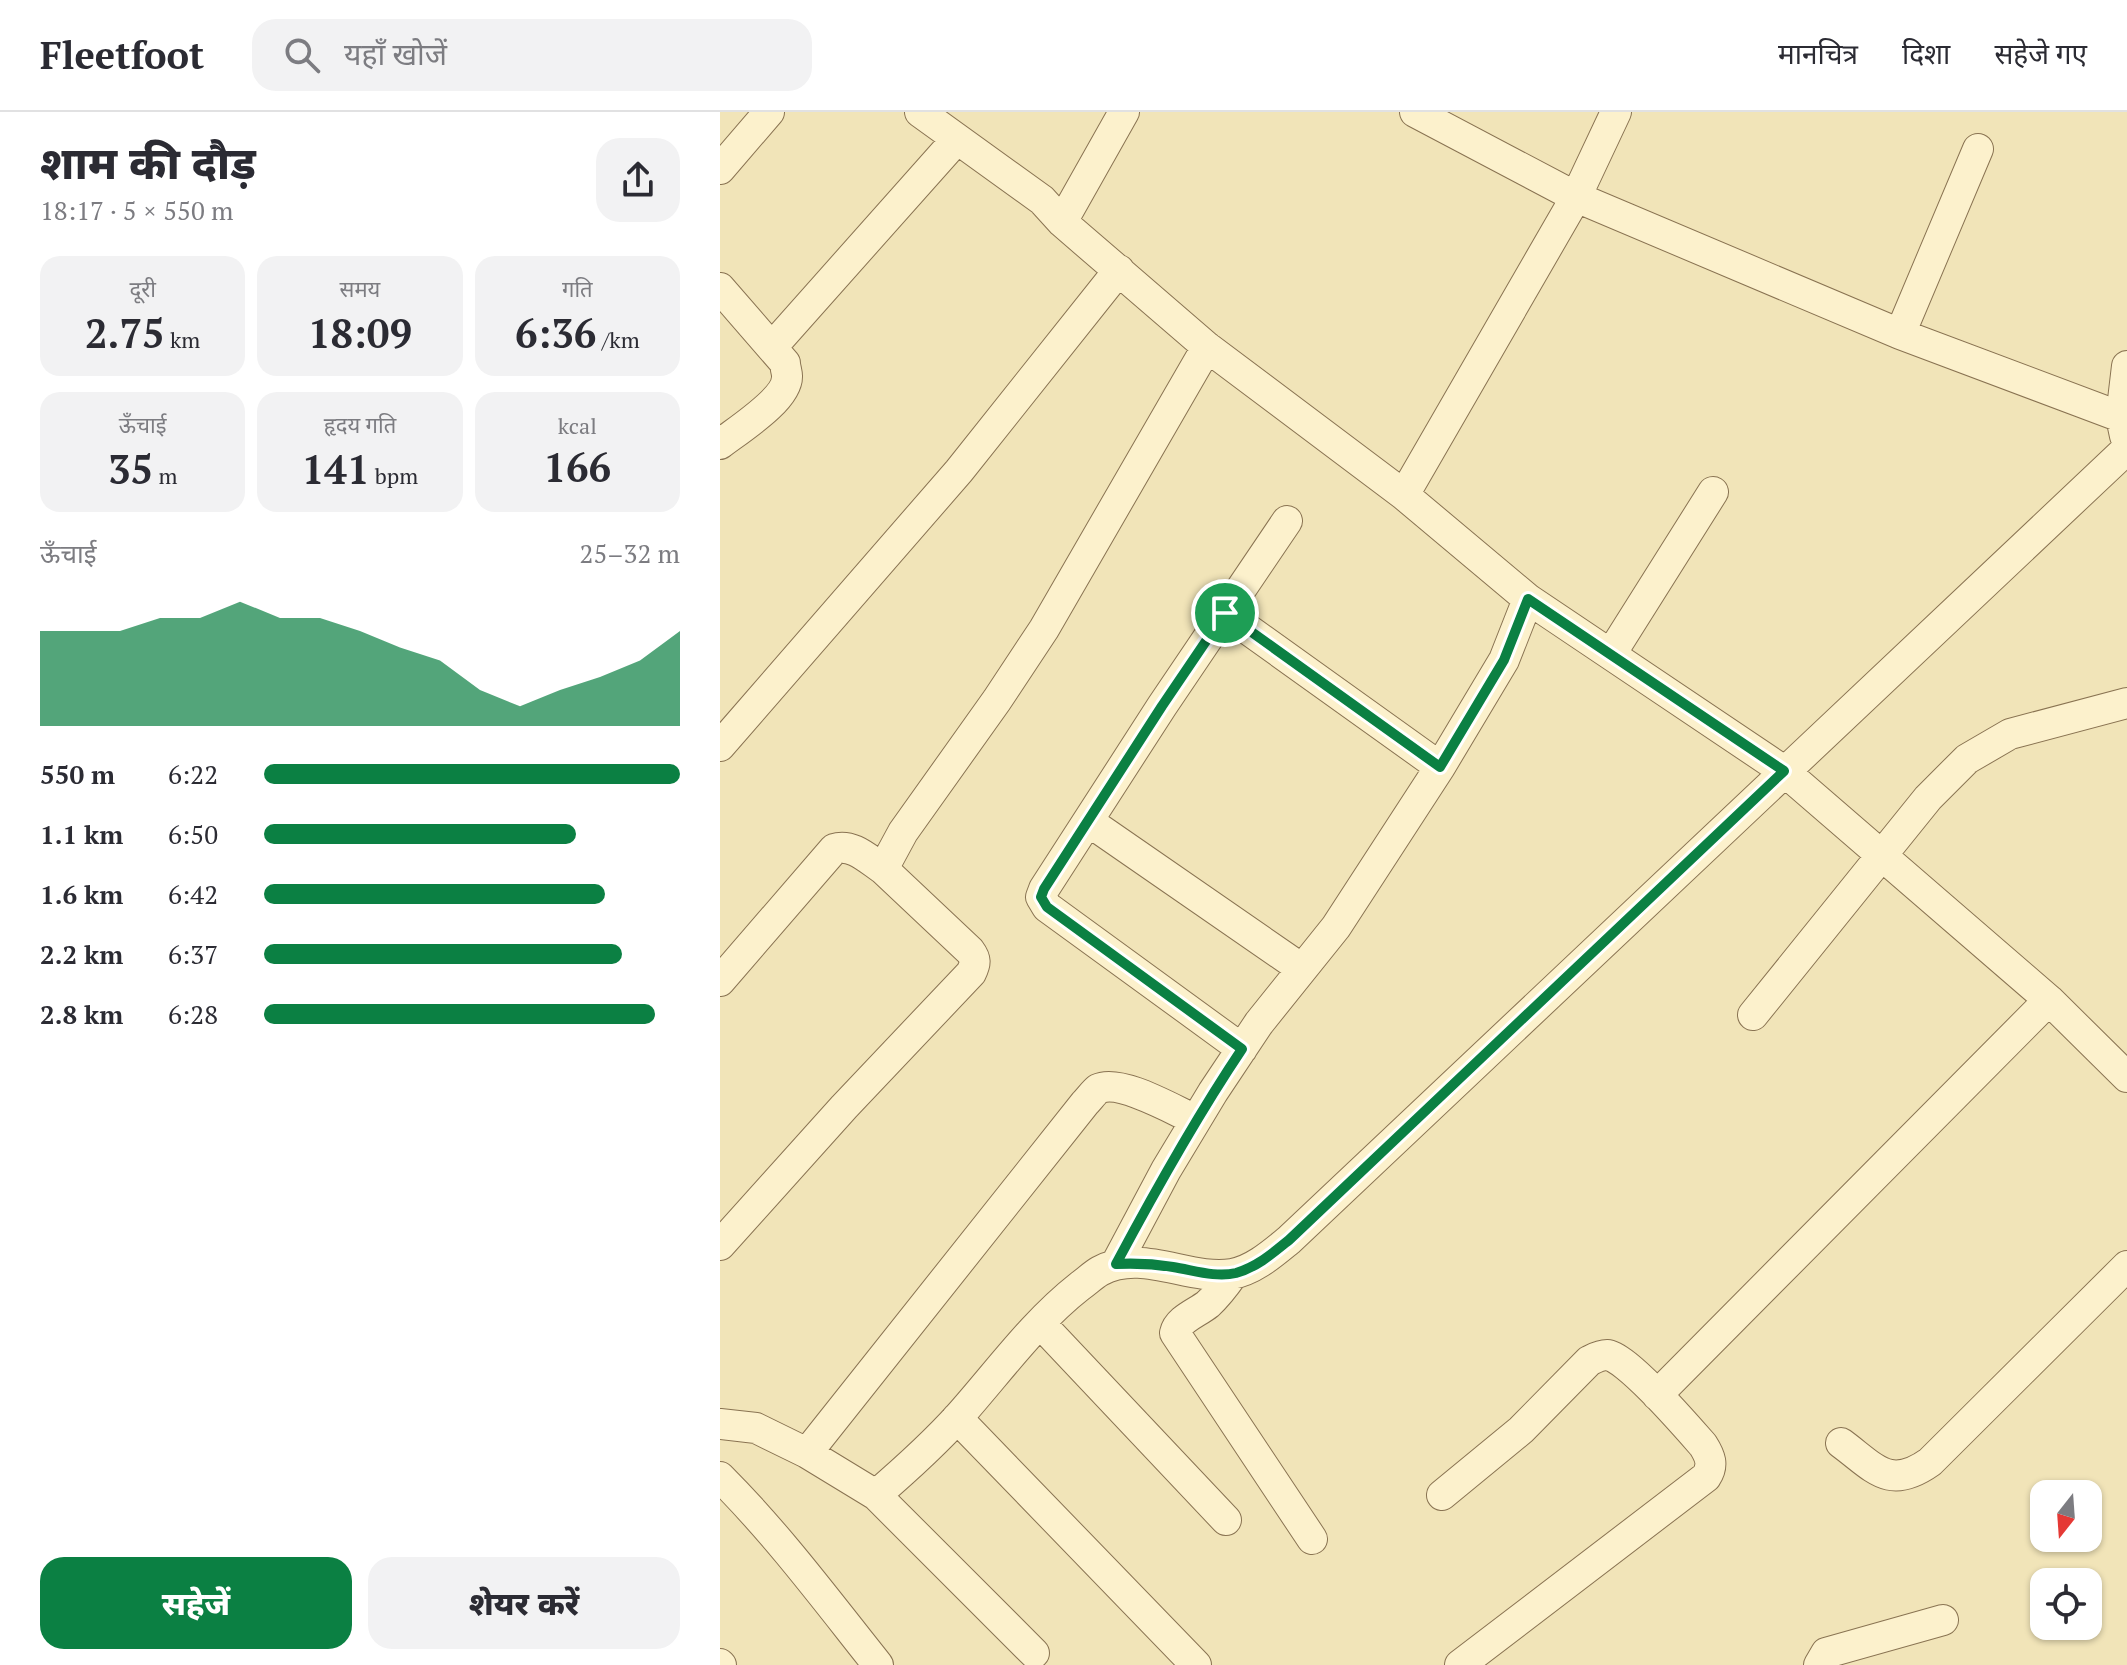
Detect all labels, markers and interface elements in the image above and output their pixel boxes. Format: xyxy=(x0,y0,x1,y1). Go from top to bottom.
search box xyxy=(252,19,812,91)
text: Fleetfoot xyxy=(40,30,204,80)
icon: search xyxy=(280,33,324,77)
text: यहाँ खोजें xyxy=(344,34,447,74)
text: मानचित्र xyxy=(1778,35,1858,72)
text: दिशा xyxy=(1902,35,1950,72)
text: सहेजे गए xyxy=(1994,35,2087,72)
text: शाम की दौड़ xyxy=(40,133,256,192)
button: share xyxy=(596,138,680,222)
text: 18:17 · 5 × 550 m xyxy=(40,193,234,227)
text: दूरी xyxy=(129,274,156,303)
text: समय xyxy=(340,274,380,303)
text: गति xyxy=(562,274,593,303)
text: 2.75 xyxy=(85,306,165,359)
text: 18:09 xyxy=(308,306,412,359)
text: 6:36 xyxy=(515,306,596,359)
text: km xyxy=(165,325,200,354)
text: /km xyxy=(596,325,640,354)
text: ऊँचाई xyxy=(119,410,167,439)
text: हृदय गति xyxy=(324,410,396,439)
text: kcal xyxy=(558,411,597,440)
text: 166 xyxy=(543,440,611,493)
text: 35 xyxy=(108,442,153,495)
text: 141 xyxy=(302,442,370,495)
text: m xyxy=(153,461,177,490)
text: bpm xyxy=(370,461,418,490)
text: ऊँचाई xyxy=(40,536,96,570)
text: 25–32 m xyxy=(580,536,680,570)
pin xyxy=(1191,579,1259,647)
icon: arrive xyxy=(1203,591,1247,635)
text: 550 m xyxy=(40,757,115,791)
text: 6:22 xyxy=(168,757,218,791)
text: 1.1 km xyxy=(40,817,123,851)
text: 6:50 xyxy=(168,817,218,851)
text: 1.6 km xyxy=(40,877,123,911)
text: 6:42 xyxy=(168,877,218,911)
text: 2.2 km xyxy=(40,937,123,971)
text: 6:37 xyxy=(168,937,218,971)
text: 2.8 km xyxy=(40,997,123,1031)
text: 6:28 xyxy=(168,997,218,1031)
north arrow xyxy=(2030,1480,2102,1552)
map controls xyxy=(2030,1480,2102,1640)
button: सहेजें xyxy=(40,1557,352,1649)
button: शेयर करें xyxy=(368,1557,680,1649)
button: locate xyxy=(2030,1568,2102,1640)

